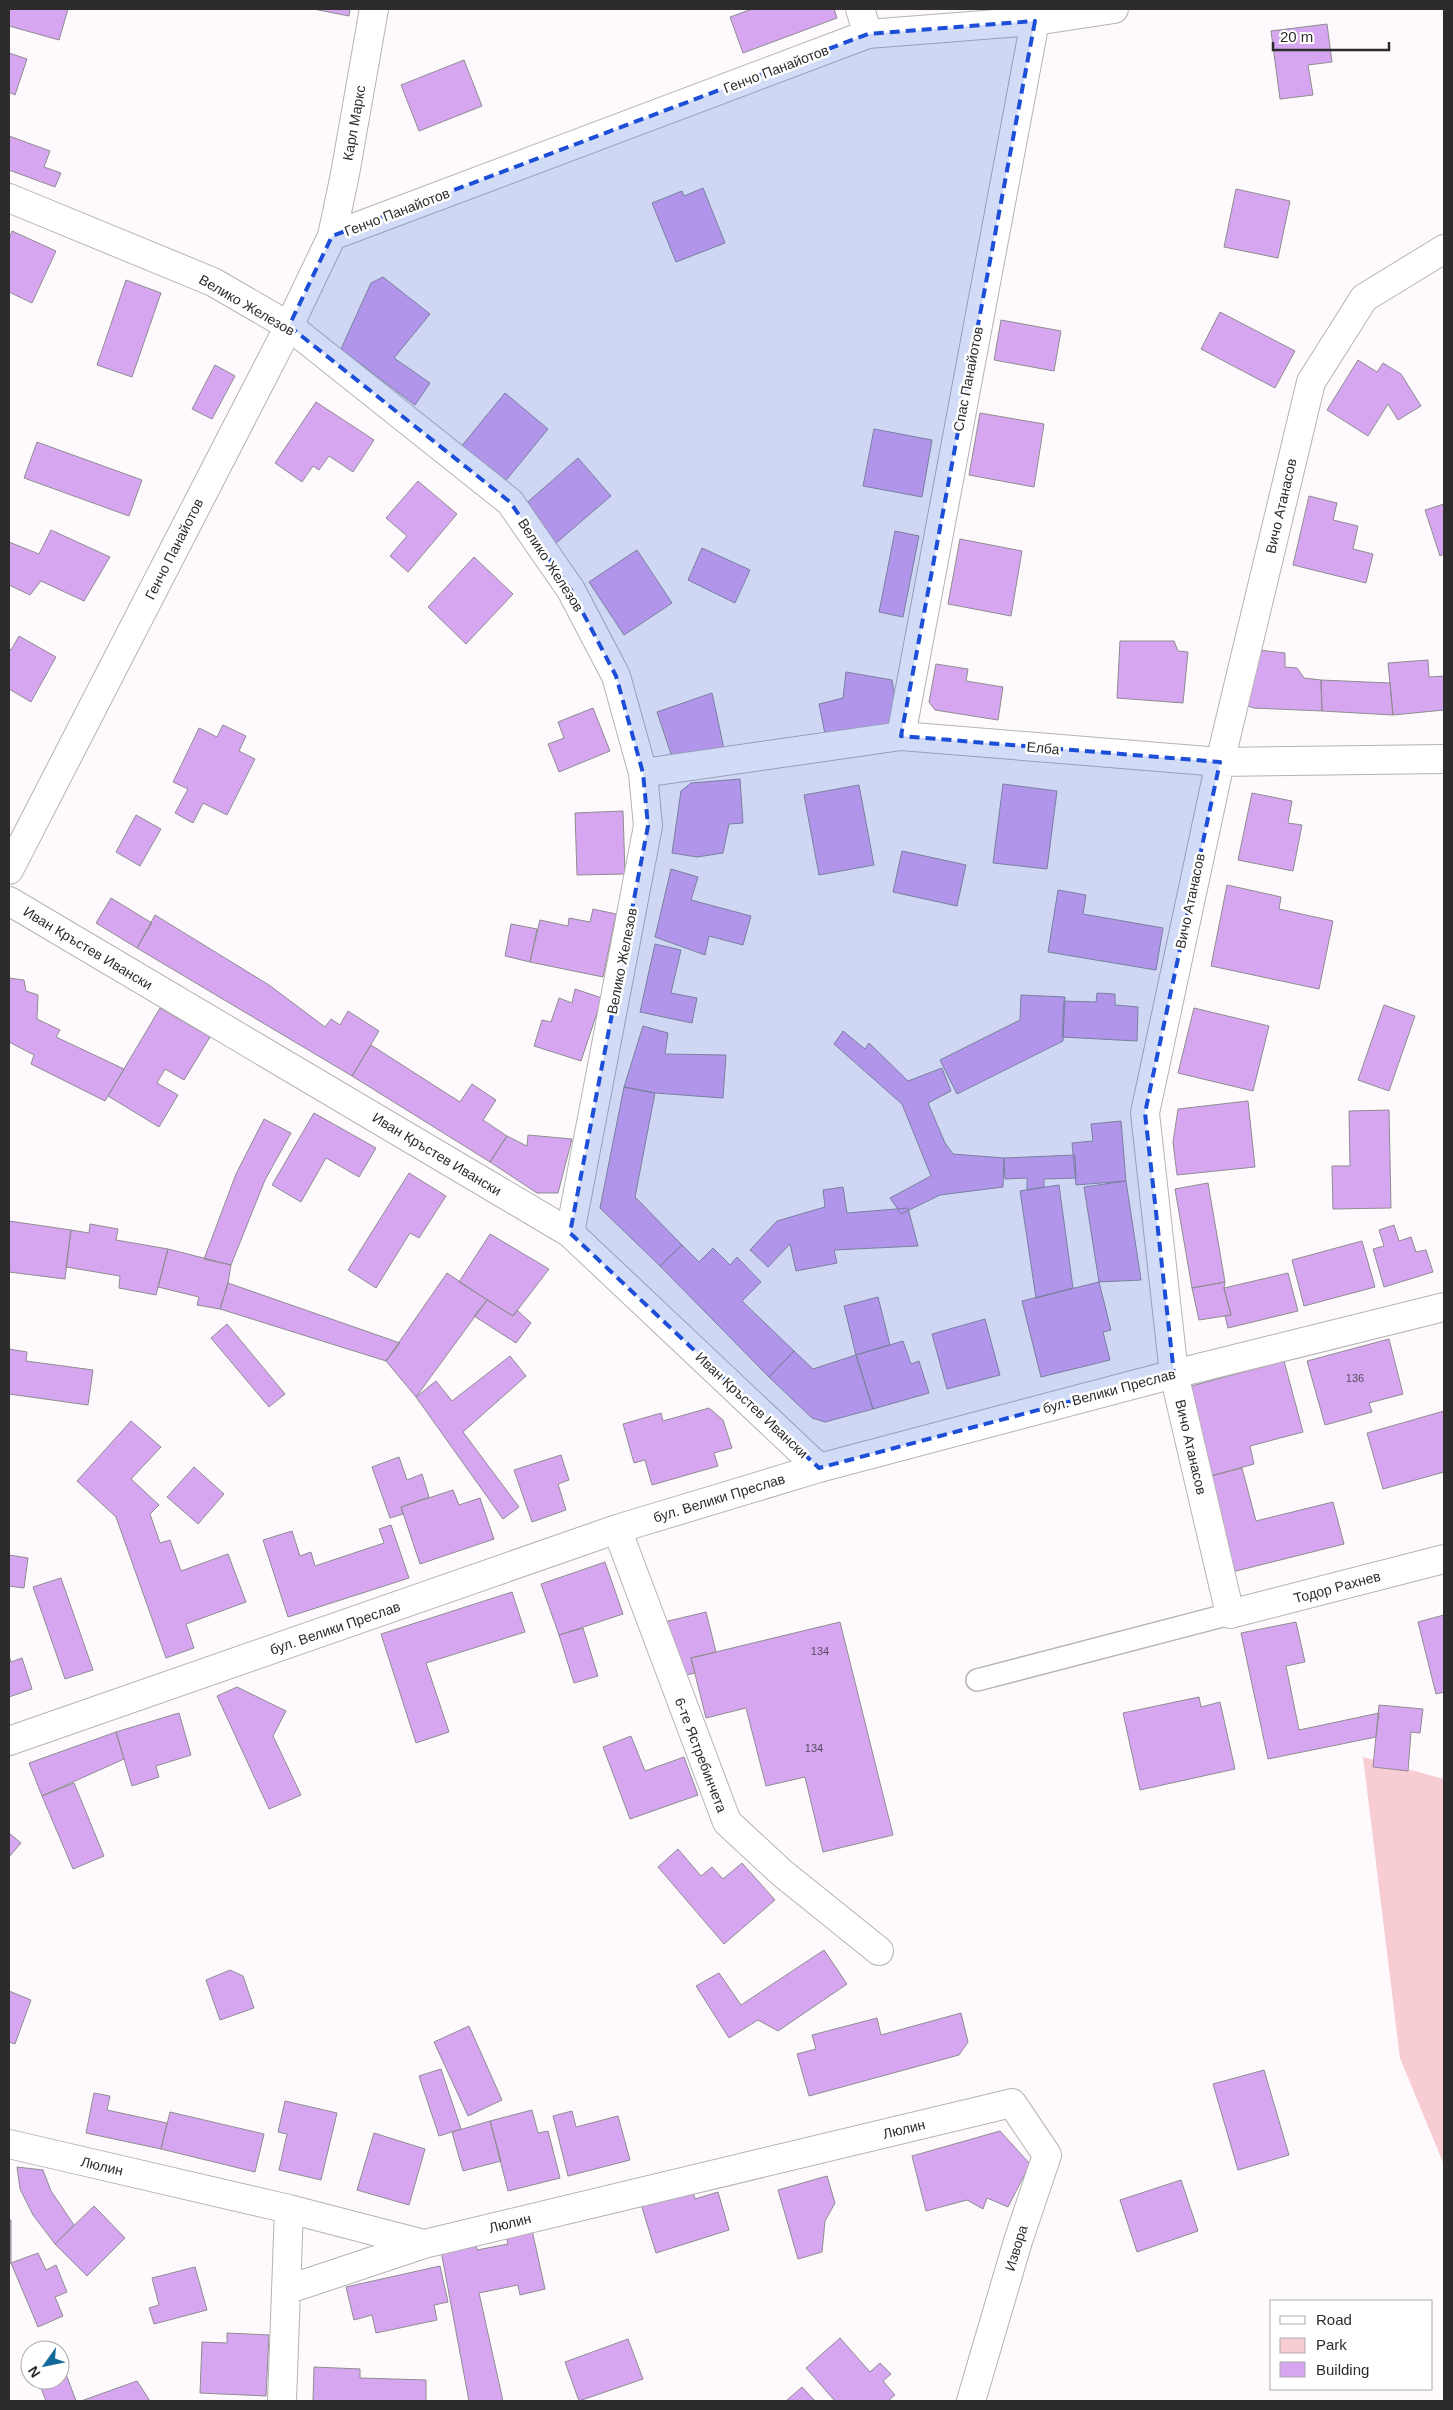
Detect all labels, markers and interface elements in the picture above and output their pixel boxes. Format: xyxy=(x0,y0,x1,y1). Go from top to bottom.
scale bar xyxy=(1273,20,1389,52)
text: 20 m xyxy=(1280,28,1313,45)
street label: Генчо Панайотов xyxy=(721,42,831,96)
street label: Карл Маркс xyxy=(340,84,368,162)
street label: Генчо Панайотов xyxy=(342,185,452,239)
street label: Велико Железов xyxy=(196,271,298,339)
street label: Спас Панайотов xyxy=(950,325,986,433)
street label: Вичо Атанасов xyxy=(1262,457,1300,555)
street label: Генчо Панайотов xyxy=(142,496,206,602)
street label: Велико Железов xyxy=(515,515,587,615)
street label: Елба xyxy=(1026,739,1060,757)
street label: Вичо Атанасов xyxy=(1172,852,1208,950)
street label: Иван Кръстев Ивански xyxy=(21,903,155,993)
street label: Велико Железов xyxy=(604,907,640,1015)
street label: Иван Кръстев Ивански xyxy=(370,1109,504,1199)
street label: Иван Кръстев Ивански xyxy=(693,1349,811,1461)
street label: бул. Велики Преслав xyxy=(1041,1366,1177,1416)
house number: 136 xyxy=(1346,1372,1364,1384)
street label: Вичо Атанасов xyxy=(1172,1398,1210,1496)
street label: бул. Велики Преслав xyxy=(651,1470,787,1526)
street label: Тодор Рахнев xyxy=(1292,1568,1382,1606)
street label: бул. Велики Преслав xyxy=(268,1598,402,1658)
house number: 134 xyxy=(811,1645,829,1657)
street label: 6-те Ястребинчета xyxy=(672,1695,730,1815)
house number: 134 xyxy=(805,1742,823,1754)
street label: Люлин xyxy=(881,2116,927,2142)
street label: Люлин xyxy=(79,2153,125,2179)
street label: Люлин xyxy=(487,2210,533,2236)
street label: Извора xyxy=(1001,2223,1031,2273)
legend xyxy=(1270,2300,1433,2390)
text: Road xyxy=(1316,2311,1352,2328)
text: Park xyxy=(1316,2336,1347,2353)
north arrow xyxy=(20,2340,70,2390)
text: Building xyxy=(1316,2361,1369,2378)
text: N xyxy=(25,2363,44,2381)

